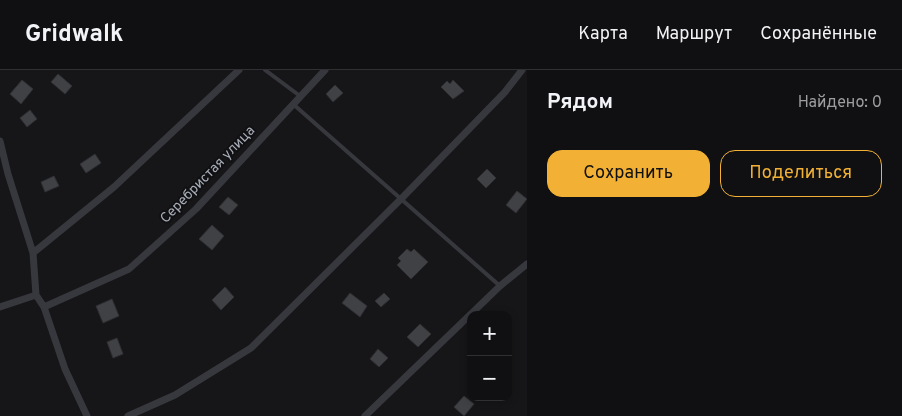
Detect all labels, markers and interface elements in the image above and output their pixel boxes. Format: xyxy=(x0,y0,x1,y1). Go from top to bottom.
text: Gridwalk xyxy=(25,20,123,50)
text: Карта xyxy=(578,23,628,46)
text: Маршрут xyxy=(656,23,732,46)
text: Сохранённые xyxy=(760,23,877,46)
text: Рядом xyxy=(547,89,613,116)
text: Найдено: 0 xyxy=(798,93,882,113)
street label: Серебристая улица xyxy=(157,123,259,227)
button: Сохранить xyxy=(547,150,710,197)
button: Поделиться xyxy=(720,150,882,197)
map controls xyxy=(467,311,512,401)
button: + xyxy=(467,311,512,356)
button: − xyxy=(467,356,512,401)

